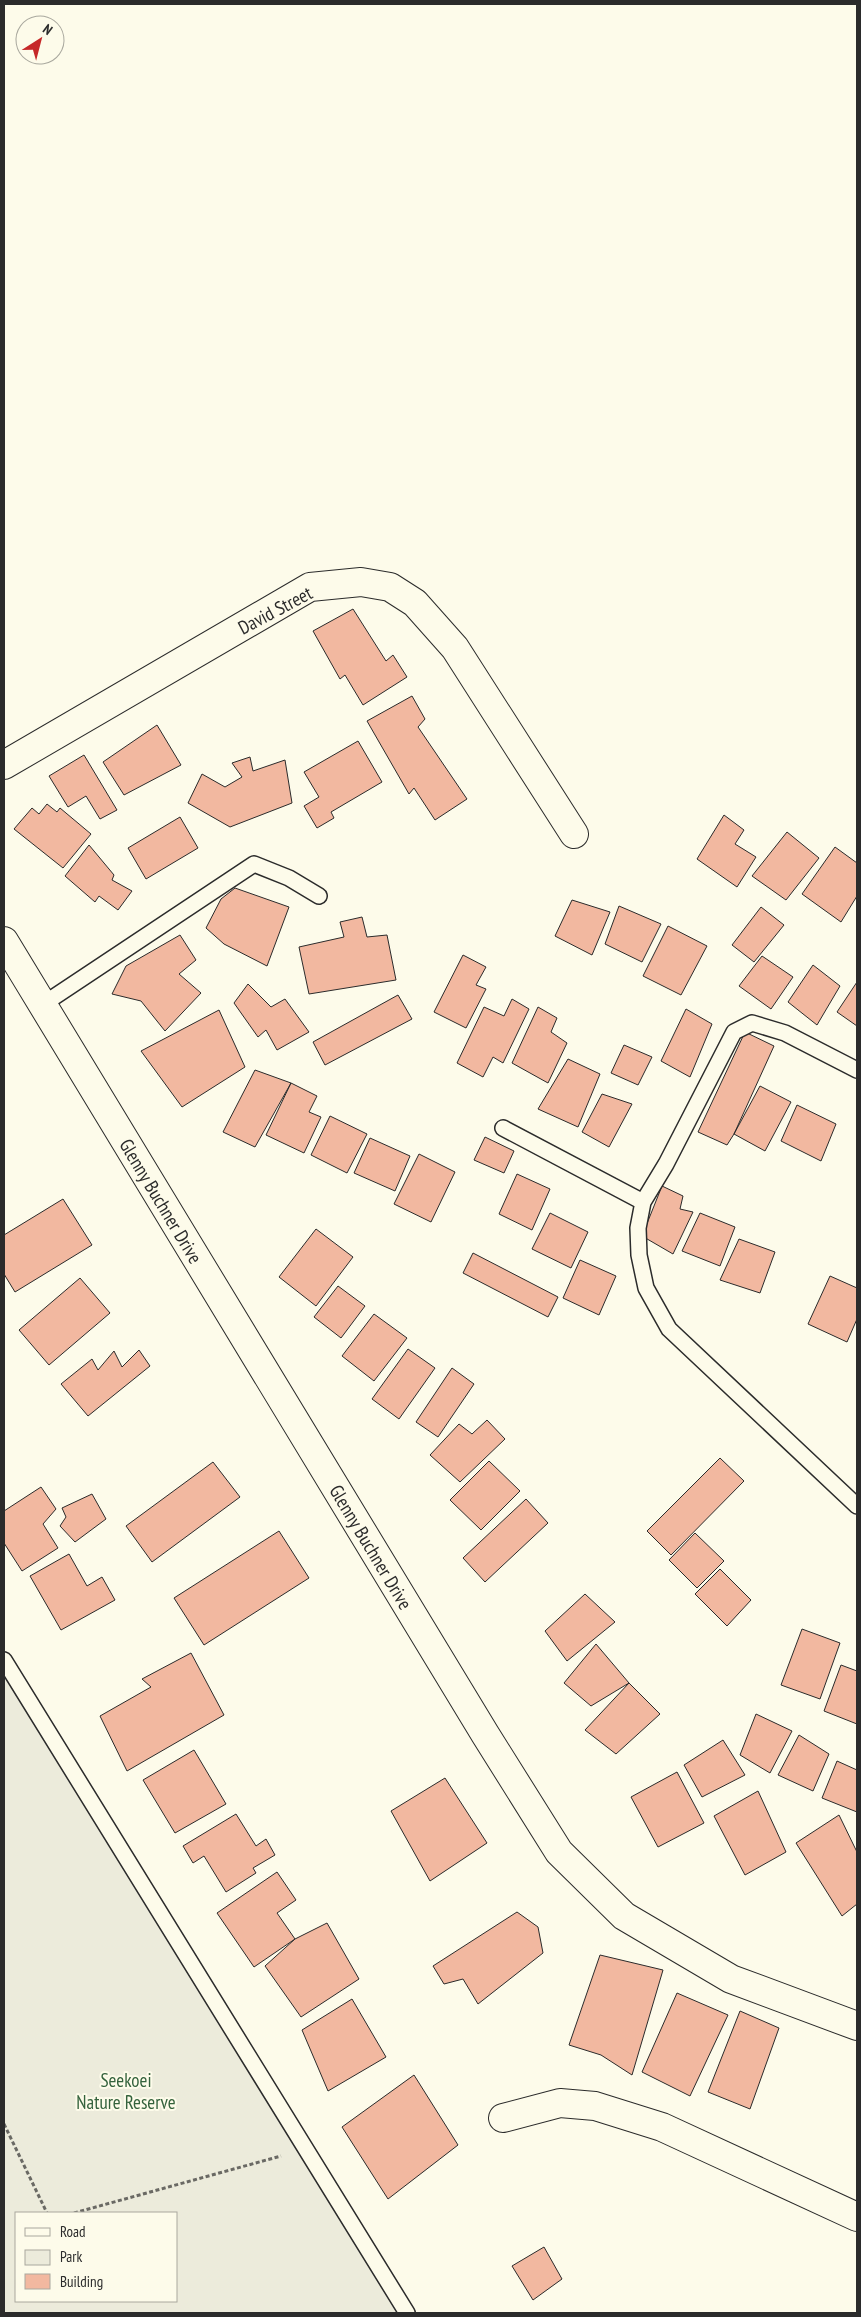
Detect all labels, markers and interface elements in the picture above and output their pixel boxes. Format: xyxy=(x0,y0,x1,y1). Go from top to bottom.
north arrow xyxy=(15,15,65,65)
text: N xyxy=(39,20,56,39)
street label: David Street xyxy=(234,580,317,640)
street label: Glenny Buchner Drive xyxy=(114,1134,208,1268)
street label: Glenny Buchner Drive xyxy=(324,1480,418,1614)
park label: Seekoei Nature Reserve xyxy=(76,2068,176,2114)
legend xyxy=(15,2212,178,2302)
text: Road xyxy=(60,2222,86,2241)
text: Park xyxy=(60,2247,82,2266)
text: Building xyxy=(60,2272,103,2291)

